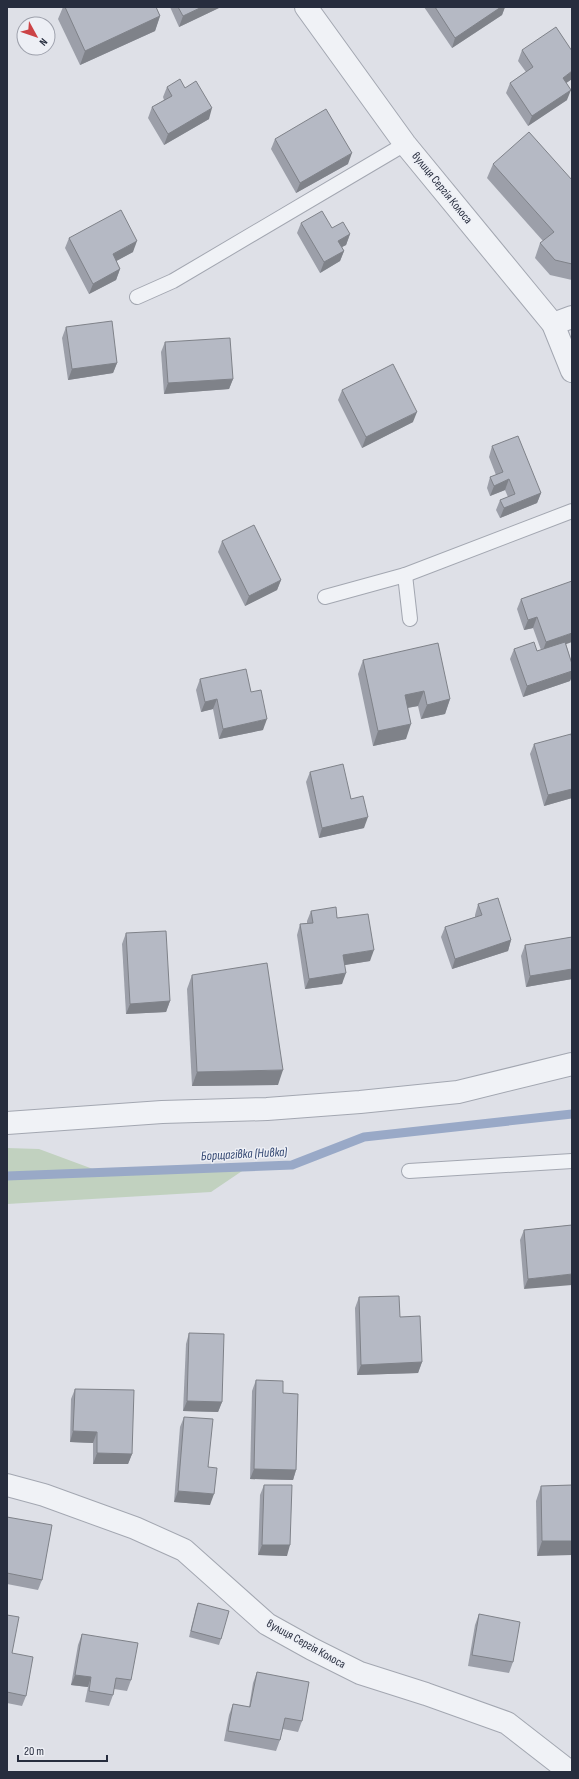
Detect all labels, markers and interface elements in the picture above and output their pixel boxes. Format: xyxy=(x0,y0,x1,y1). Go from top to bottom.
north arrow xyxy=(16,16,56,56)
text: N xyxy=(36,36,50,49)
street label: вулиця Сергія Колоса xyxy=(409,149,476,227)
water label: Борщагівка (Нивка) xyxy=(200,1144,288,1164)
street label: вулиця Сергія Колоса xyxy=(264,1616,348,1672)
scale bar xyxy=(18,1737,107,1763)
text: 20 m xyxy=(24,1744,44,1759)

